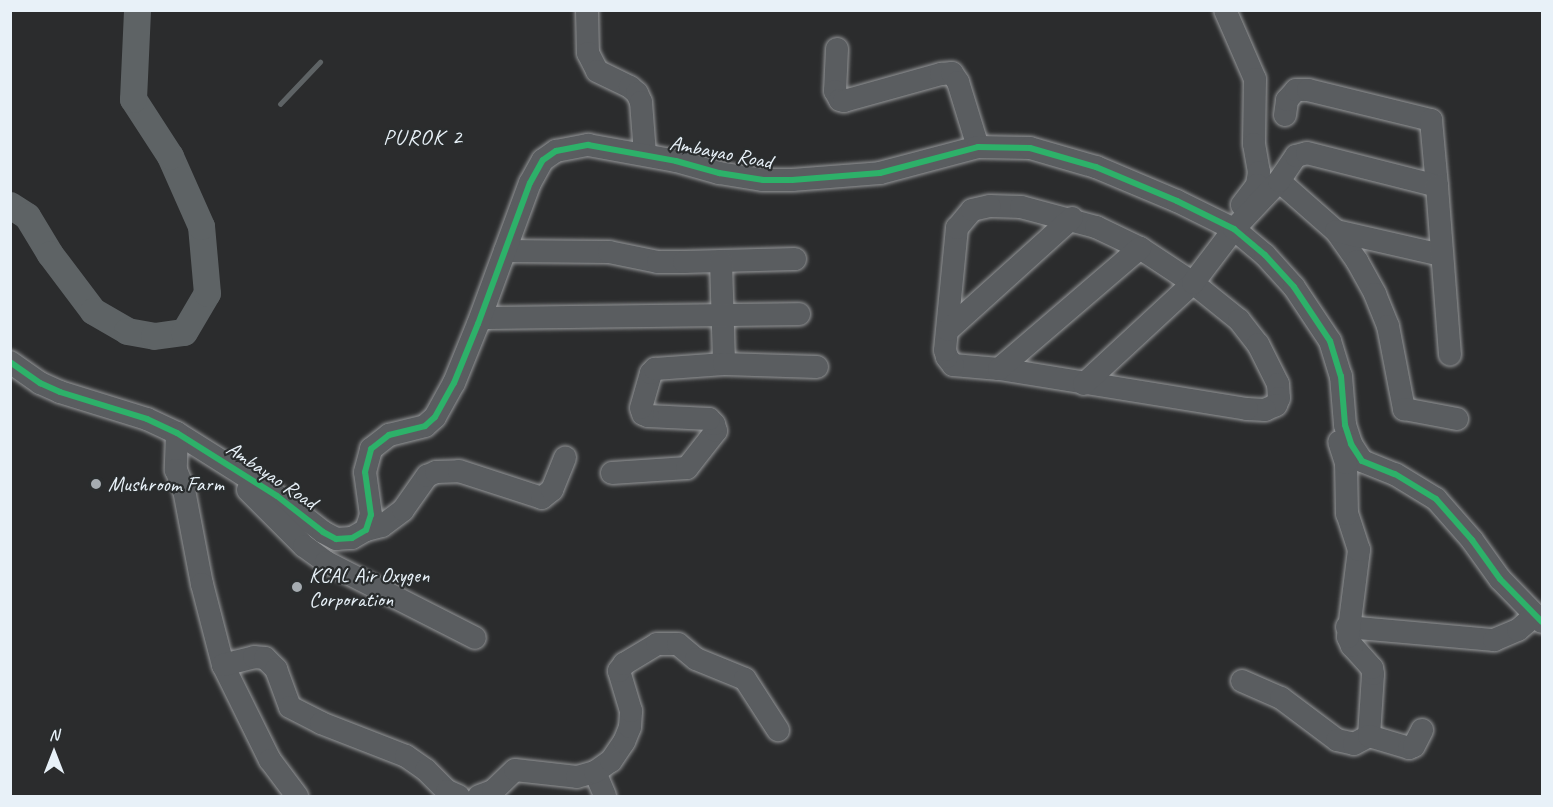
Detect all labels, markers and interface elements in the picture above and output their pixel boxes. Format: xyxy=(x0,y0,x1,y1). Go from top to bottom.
district label: PUROK 2 xyxy=(383,125,463,151)
street label: Ambayao Road xyxy=(668,130,774,174)
street label: Ambayao Road xyxy=(222,436,322,514)
place label: Mushroom Farm xyxy=(108,471,225,497)
marker: Mushroom Farm xyxy=(89,477,103,491)
place label: KCAL Air Oxygen Corporation xyxy=(309,562,430,612)
marker: KCAL Air Oxygen Corporation xyxy=(290,580,304,594)
north arrow xyxy=(24,723,84,783)
text: N xyxy=(49,725,59,745)

